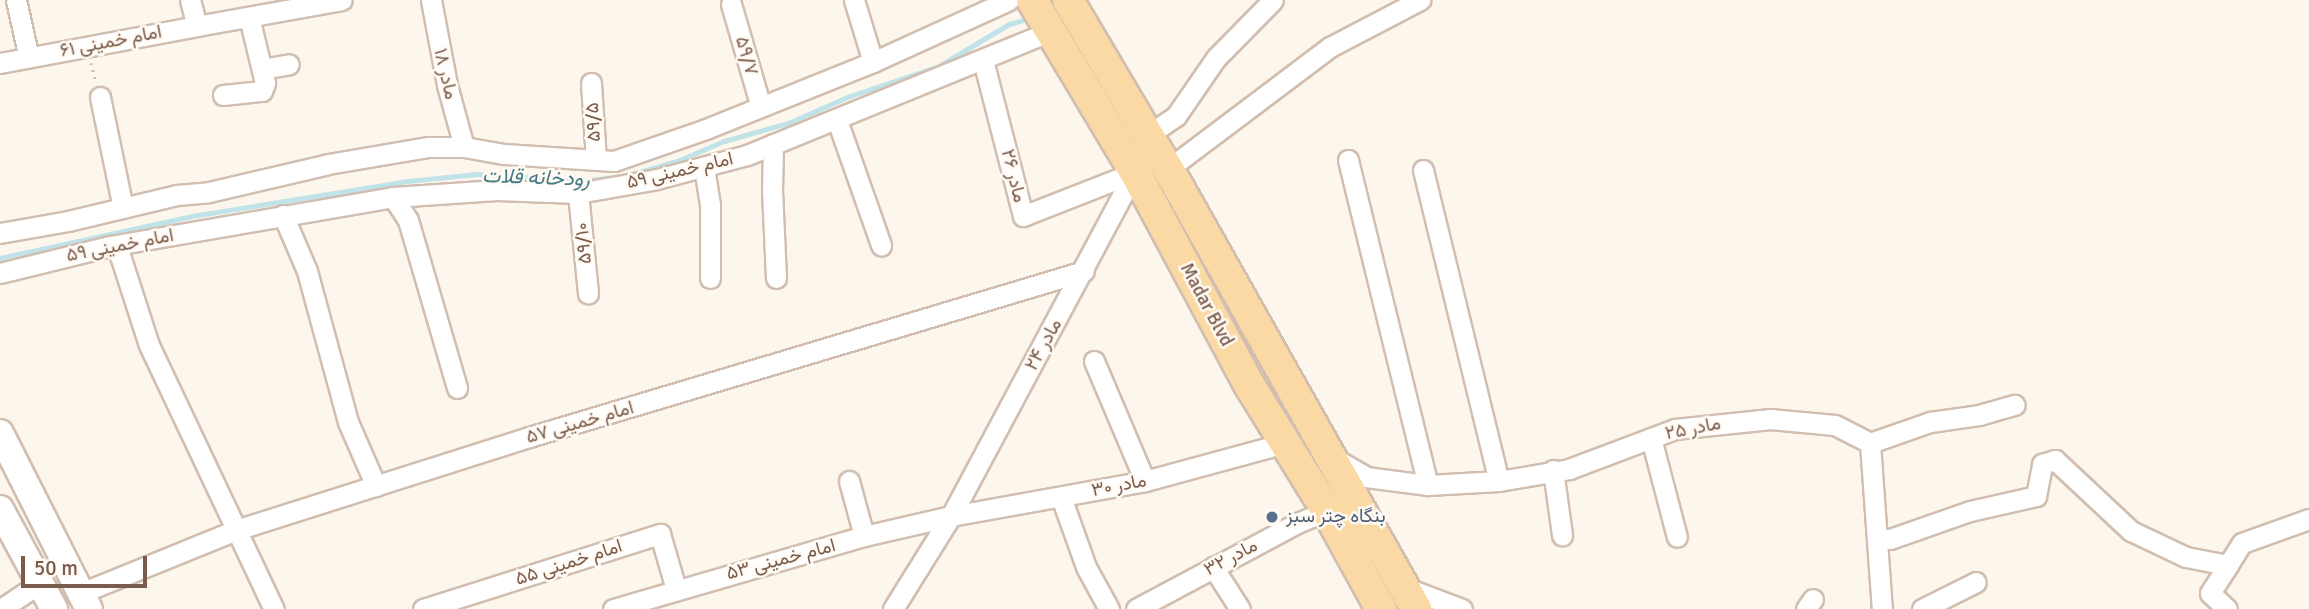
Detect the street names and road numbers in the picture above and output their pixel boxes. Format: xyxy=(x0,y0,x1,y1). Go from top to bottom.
street label: امام خمینی ۶۱ xyxy=(58,21,164,63)
street label: ۵۹/۷ xyxy=(730,34,762,78)
street label: مادر ۱۸ xyxy=(428,46,462,102)
street label: ۵۹/۵ xyxy=(582,102,606,142)
street label: مادر ۲۶ xyxy=(995,147,1031,205)
street label: امام خمینی ۵۹ xyxy=(624,148,736,194)
street label: ۵۹/۱۰ xyxy=(571,221,597,265)
street label: امام خمینی ۵۹ xyxy=(64,224,176,268)
street label: Madar Blvd xyxy=(1175,259,1237,351)
street label: مادر ۲۴ xyxy=(1021,315,1067,375)
street label: امام خمینی ۵۷ xyxy=(524,397,636,449)
street label: مادر ۲۵ xyxy=(1663,412,1723,446)
street label: مادر ۳۰ xyxy=(1090,470,1148,502)
street label: امام خمینی ۵۳ xyxy=(724,534,838,586)
street label: مادر ۳۲ xyxy=(1200,534,1262,582)
street label: امام خمینی ۵۵ xyxy=(513,535,625,591)

